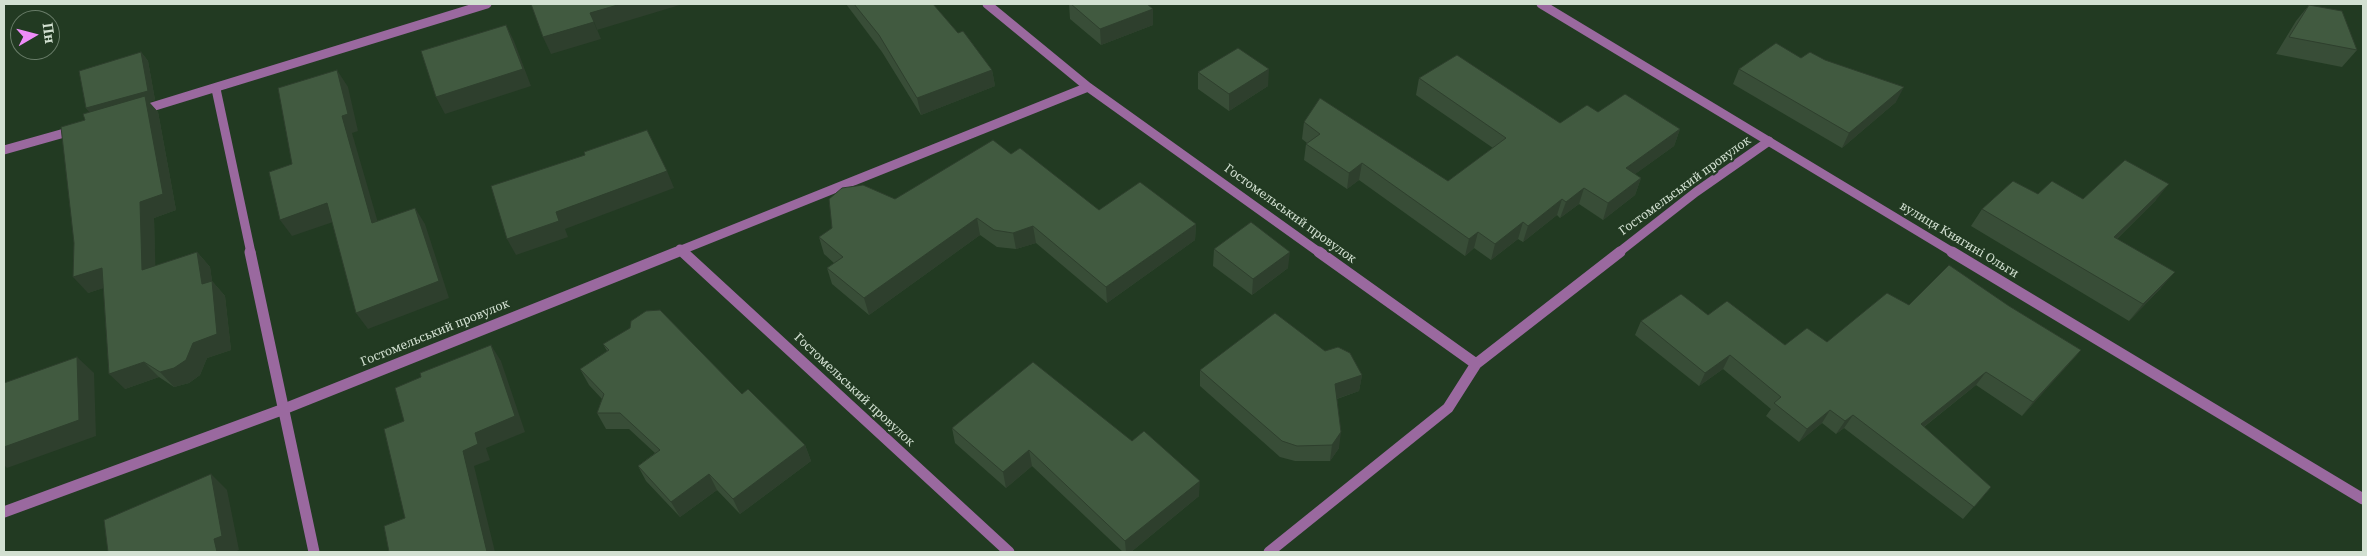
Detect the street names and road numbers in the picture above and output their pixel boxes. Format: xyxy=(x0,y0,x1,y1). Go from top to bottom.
street label: Гостомельський провулок xyxy=(1616,133,1754,239)
street label: Гостомельський провулок xyxy=(1221,161,1359,267)
street label: вулиця Княгині Ольги xyxy=(1897,199,2021,281)
street label: Гостомельський провулок xyxy=(359,297,511,369)
street label: Гостомельський провулок xyxy=(791,330,917,450)

